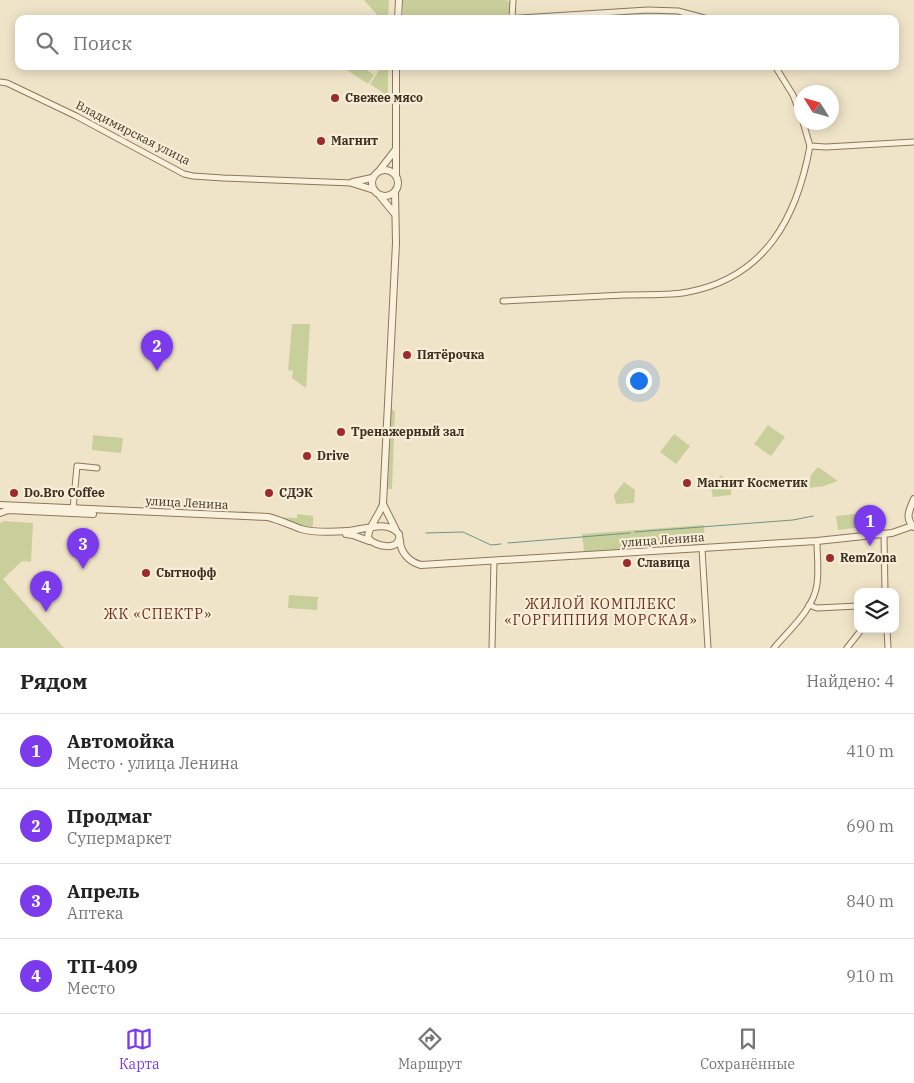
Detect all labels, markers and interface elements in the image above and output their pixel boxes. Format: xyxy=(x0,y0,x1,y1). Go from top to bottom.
search box xyxy=(15,15,899,70)
icon: search xyxy=(33,29,61,57)
text: Поиск xyxy=(73,31,132,55)
north arrow xyxy=(794,85,839,130)
place label: Свежее мясо xyxy=(345,90,423,105)
marker: Свежее мясо xyxy=(329,92,341,104)
street label: Владимирская улица xyxy=(73,97,193,168)
place label: Магнит xyxy=(331,133,378,148)
marker: Магнит xyxy=(315,135,327,147)
pin: 2 xyxy=(141,330,173,371)
place label: Пятёрочка xyxy=(417,347,485,362)
marker: Пятёрочка xyxy=(401,349,413,361)
your location xyxy=(626,368,652,394)
place label: Тренажерный зал xyxy=(351,424,464,439)
marker: Тренажерный зал xyxy=(335,426,347,438)
place label: Drive xyxy=(317,448,350,463)
marker: Drive xyxy=(301,450,313,462)
place label: Магнит Косметик xyxy=(697,475,808,490)
marker: Магнит Косметик xyxy=(681,477,693,489)
place label: Do.Bro Coffee xyxy=(24,485,105,500)
place label: СДЭК xyxy=(279,485,313,500)
marker: Do.Bro Coffee xyxy=(8,487,20,499)
marker: СДЭК xyxy=(263,487,275,499)
street label: улица Ленина xyxy=(145,493,229,512)
pin: 1 xyxy=(854,505,886,546)
pin: 3 xyxy=(67,528,99,569)
street label: улица Ленина xyxy=(621,529,705,550)
place label: RemZona xyxy=(840,550,897,565)
marker: RemZona xyxy=(824,552,836,564)
place label: Славица xyxy=(637,555,690,570)
marker: Славица xyxy=(621,557,633,569)
place label: Сытнофф xyxy=(156,565,217,580)
marker: Сытнофф xyxy=(140,567,152,579)
pin: 4 xyxy=(30,571,62,612)
map controls xyxy=(854,588,899,633)
button: layers xyxy=(854,588,899,633)
district label: ЖИЛОЙ КОМПЛЕКС «ГОРГИППИЯ МОРСКАЯ» xyxy=(504,595,698,629)
district label: ЖК «СПЕКТР» xyxy=(104,605,212,623)
text: Рядом xyxy=(20,667,88,695)
text: Найдено: 4 xyxy=(806,671,894,691)
text: Автомойка xyxy=(67,729,175,753)
text: 1 xyxy=(31,741,41,761)
text: 410 m xyxy=(846,741,894,761)
text: Место · улица Ленина xyxy=(67,753,239,773)
text: Продмаг xyxy=(67,804,152,828)
text: 2 xyxy=(31,816,41,836)
text: 690 m xyxy=(846,816,894,836)
text: Супермаркет xyxy=(67,828,172,848)
text: Апрель xyxy=(67,879,139,903)
text: 3 xyxy=(31,891,41,911)
text: 840 m xyxy=(846,891,894,911)
text: Аптека xyxy=(67,903,123,923)
text: ТП-409 xyxy=(67,954,138,978)
text: 4 xyxy=(31,966,41,986)
text: 910 m xyxy=(846,966,894,986)
text: Место xyxy=(67,978,115,998)
tab: Карта xyxy=(119,1025,160,1073)
tab: Маршрут xyxy=(398,1025,462,1073)
tab: Сохранённые xyxy=(700,1025,795,1073)

